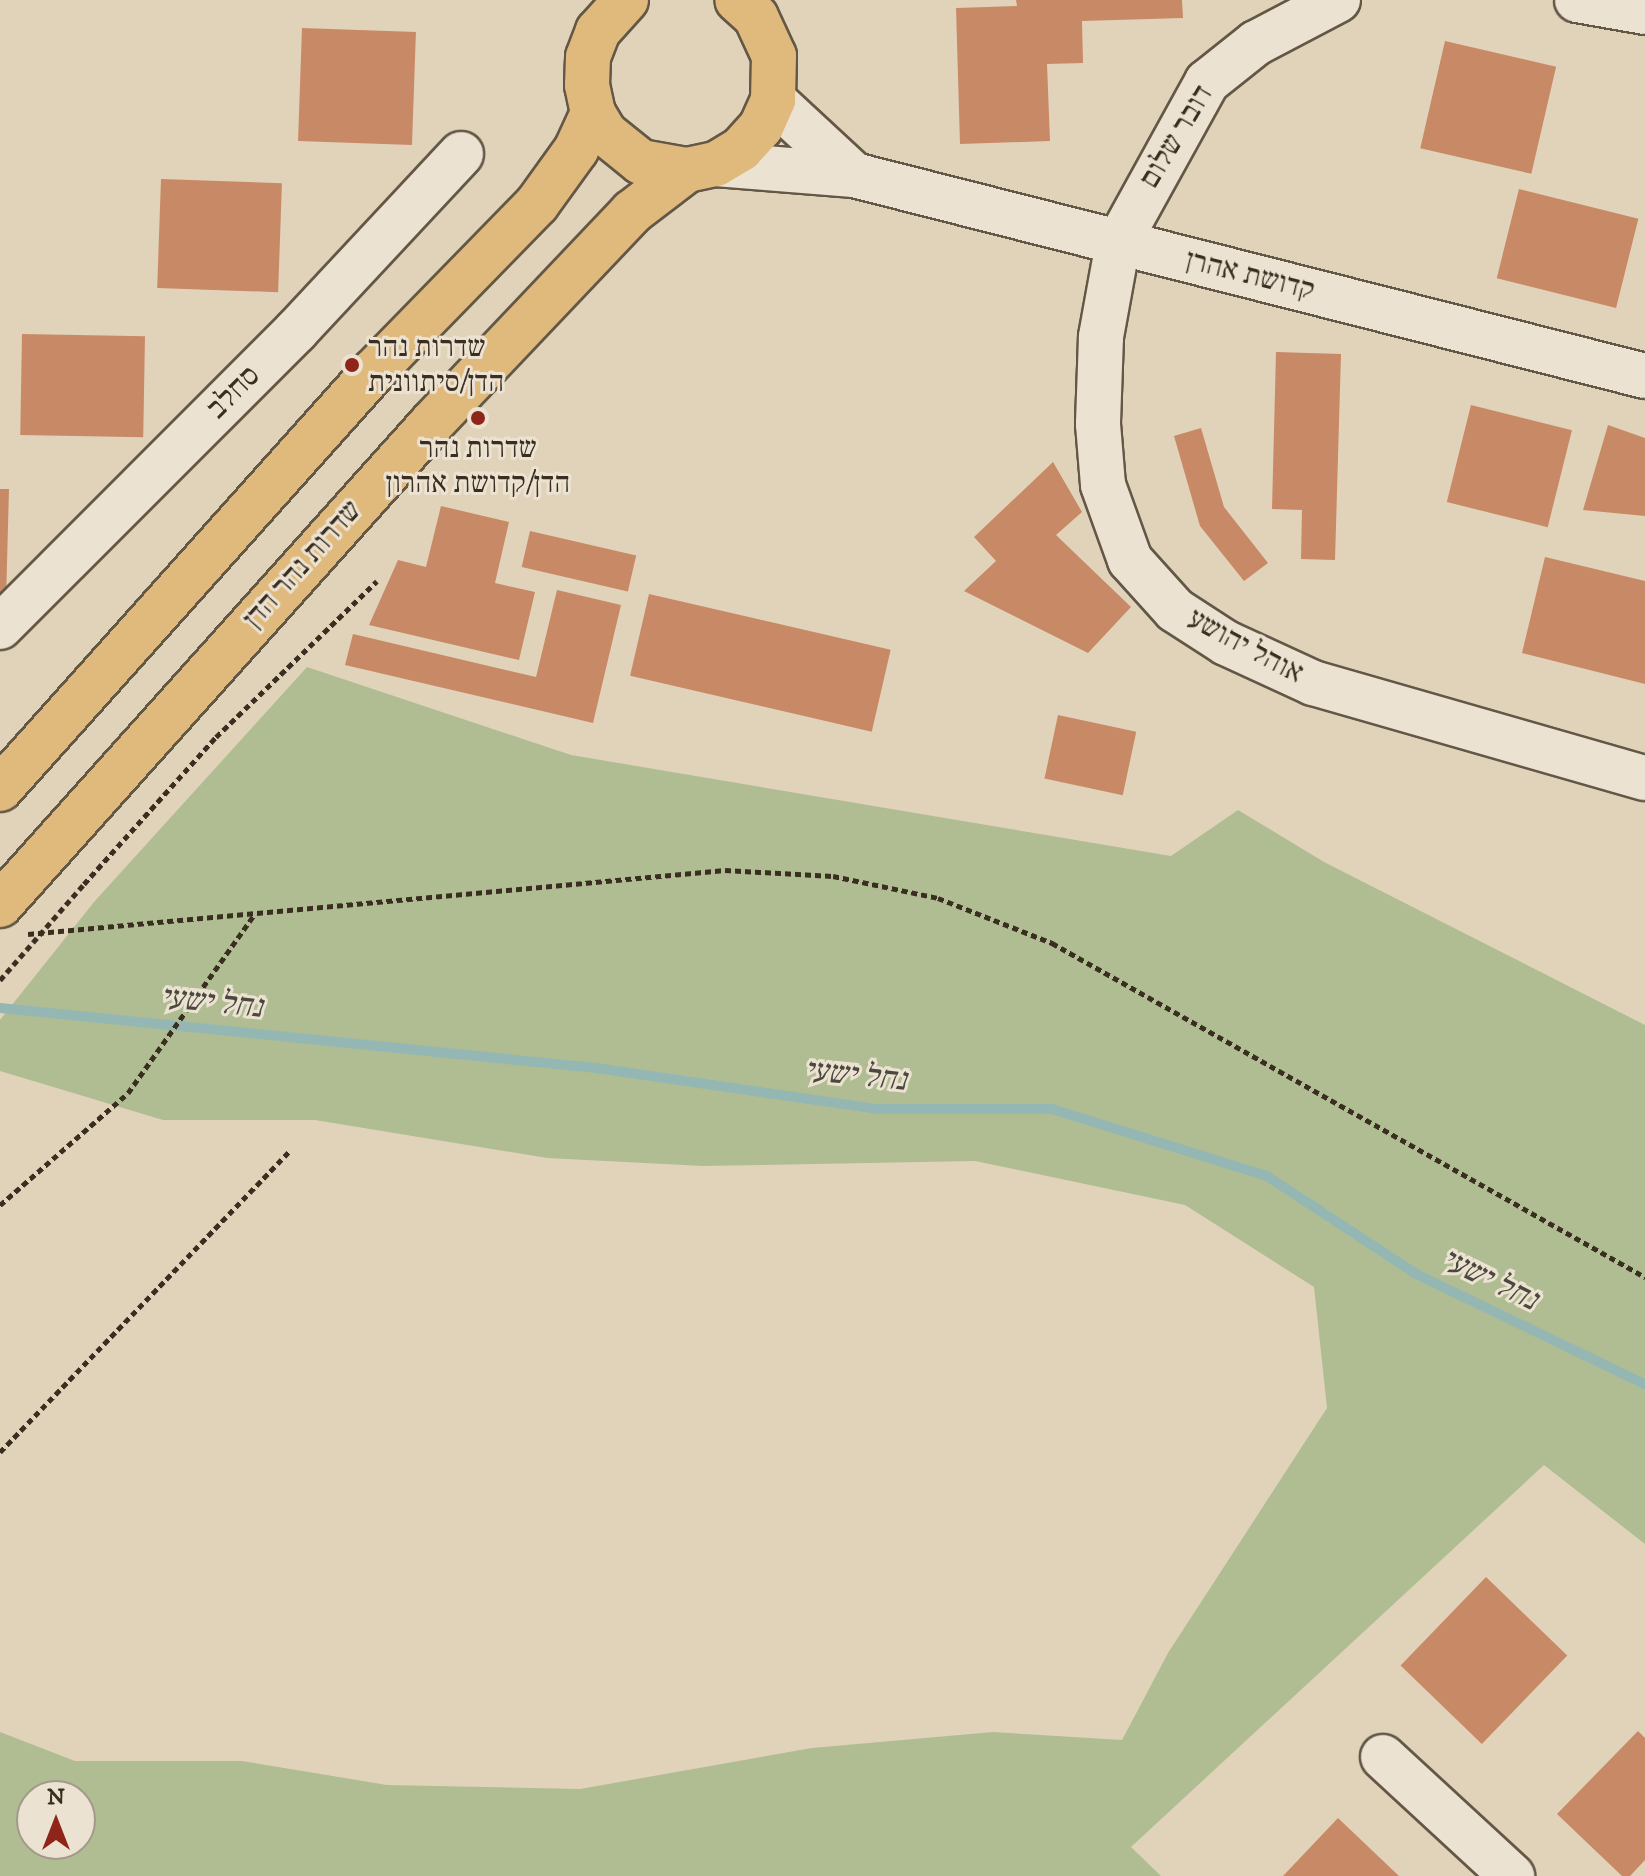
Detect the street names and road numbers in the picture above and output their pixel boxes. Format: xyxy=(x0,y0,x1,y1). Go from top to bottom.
street label: דובר שלום xyxy=(1132,79,1222,195)
street label: קדושת אהרן xyxy=(1182,243,1318,309)
street label: סחלב xyxy=(200,359,268,427)
street label: שדרות נהר הדן xyxy=(236,493,370,637)
street label: אוהל יהושע xyxy=(1181,602,1309,692)

